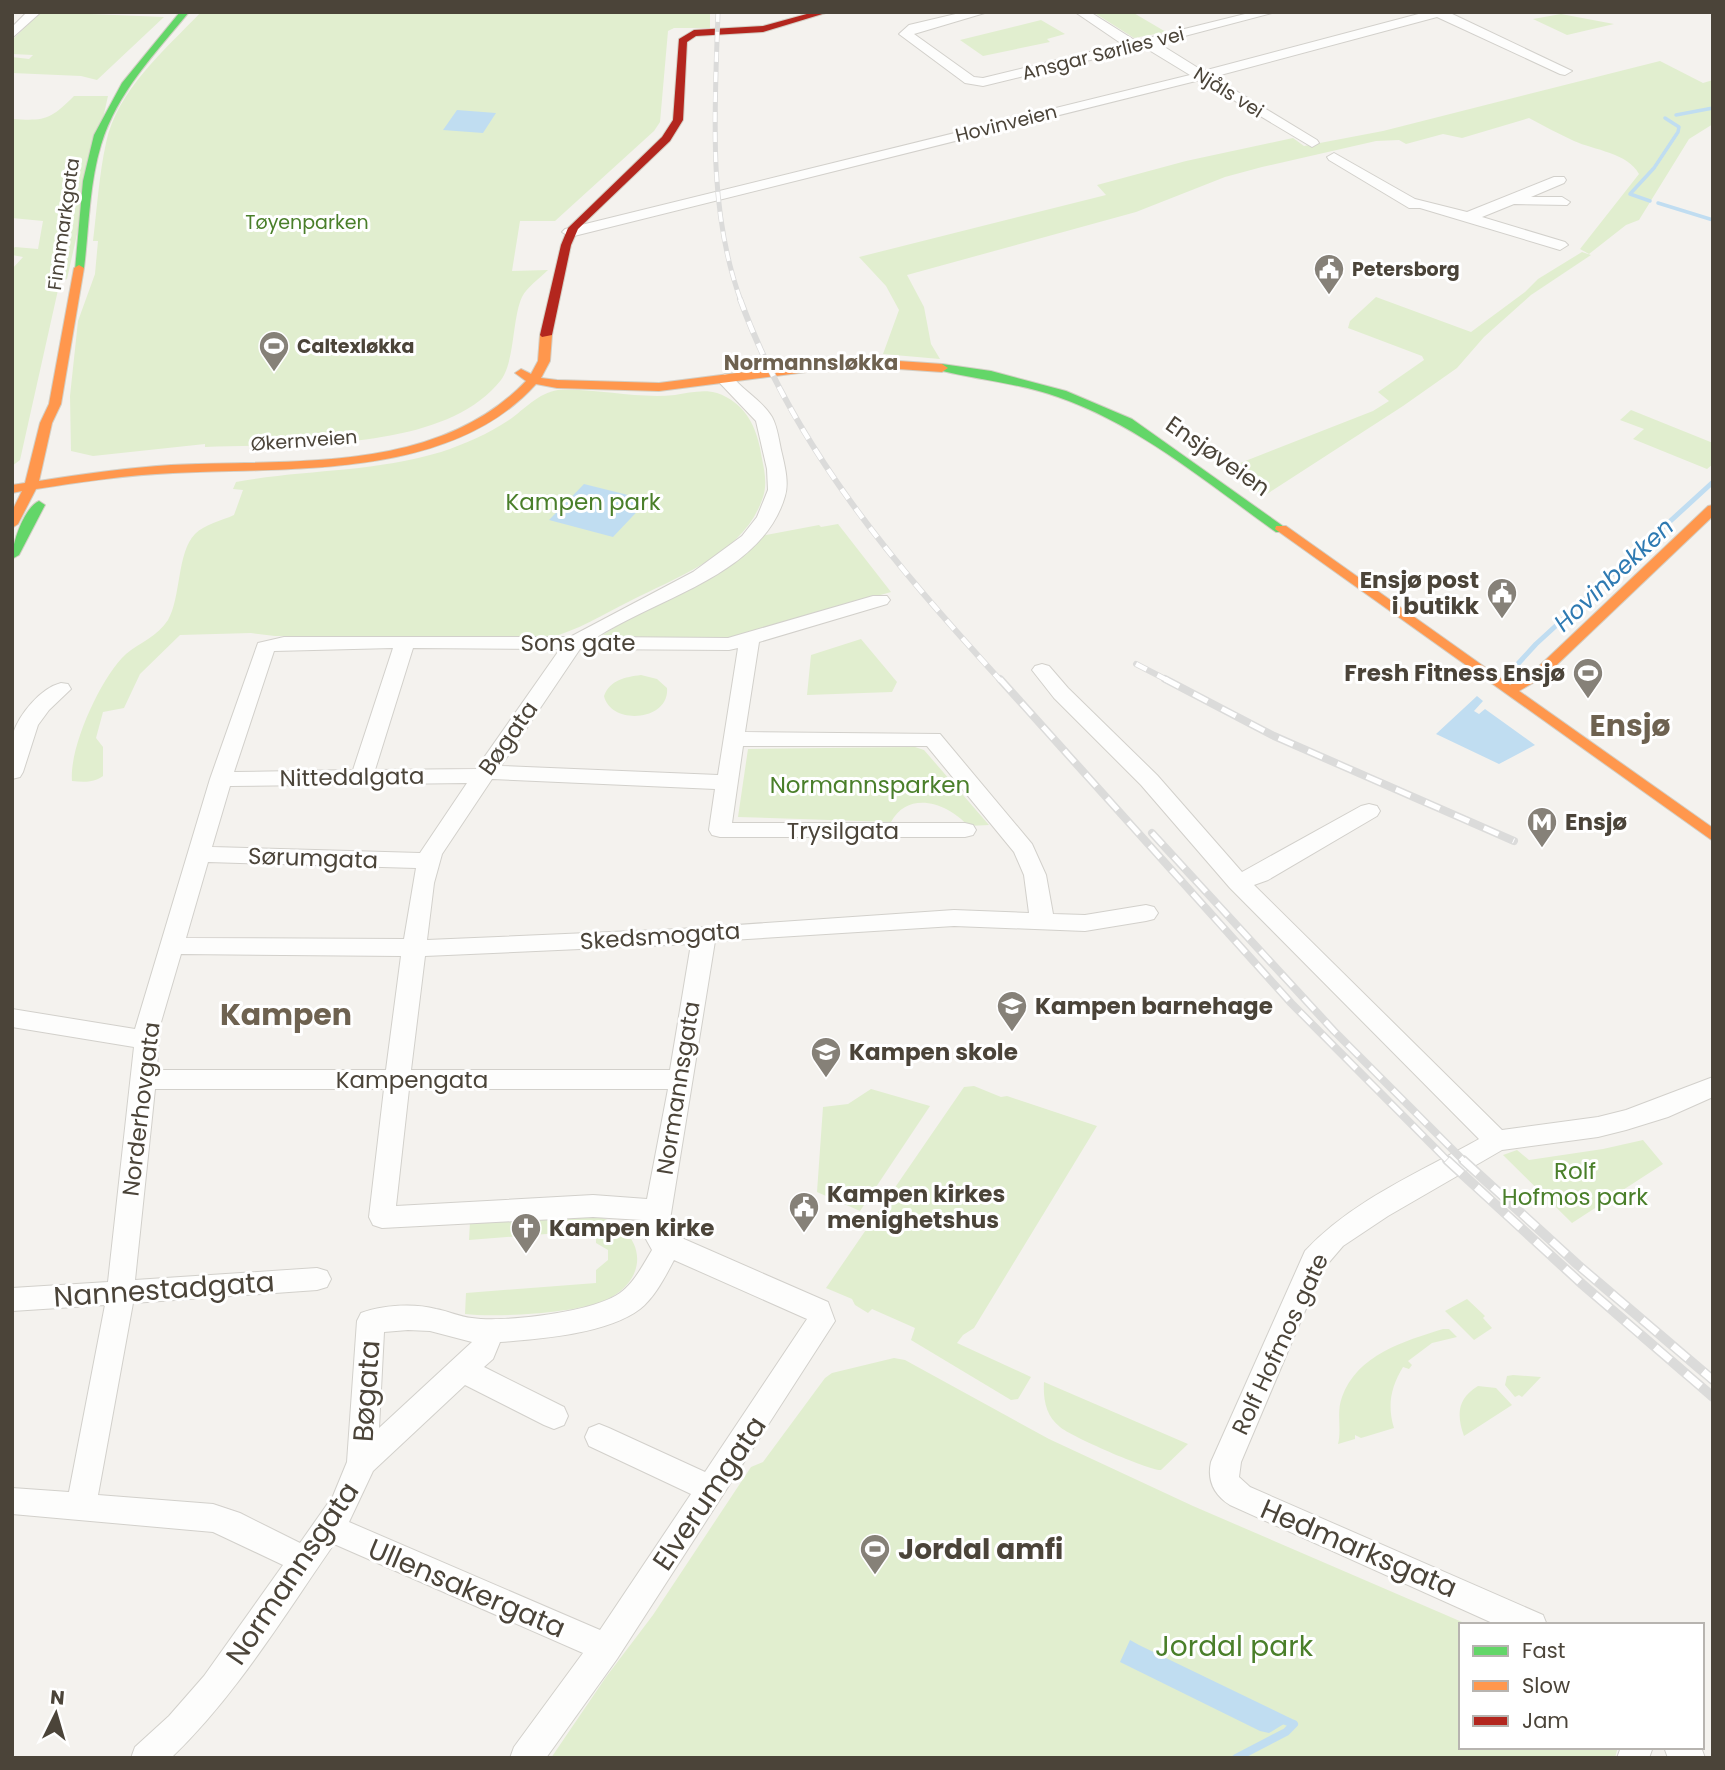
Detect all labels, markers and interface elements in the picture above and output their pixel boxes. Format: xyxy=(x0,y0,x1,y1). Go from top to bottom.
street label: Ansgar Sørlies vei xyxy=(1019,20,1187,87)
street label: Njåls vei xyxy=(1189,60,1269,124)
street label: Hovinveien xyxy=(952,98,1060,149)
street label: Finnmarkgata xyxy=(41,156,86,292)
park label: Tøyenparken xyxy=(245,209,369,236)
public building icon: Petersborg xyxy=(1312,252,1346,296)
place label: Petersborg xyxy=(1352,256,1460,283)
sports icon: Caltexløkka xyxy=(257,329,291,373)
place label: Caltexløkka xyxy=(297,333,415,360)
district label: Normannsløkka xyxy=(724,348,898,377)
street label: Ensjøveien xyxy=(1159,408,1277,504)
street label: Økernveien xyxy=(250,423,358,458)
park label: Kampen park xyxy=(505,486,661,518)
water label: Hovinbekken xyxy=(1547,510,1681,639)
place label: Ensjø post i butikk xyxy=(1360,564,1480,622)
public building icon: Ensjø post i butikk xyxy=(1485,576,1519,620)
street label: Sons gate xyxy=(521,627,635,659)
sports icon: Fresh Fitness Ensjø xyxy=(1571,656,1605,700)
place label: Fresh Fitness Ensjø xyxy=(1344,657,1566,689)
street label: Bøgata xyxy=(471,694,545,782)
district label: Ensjø xyxy=(1590,704,1671,747)
street label: Nittedalgata xyxy=(279,760,425,794)
park label: Normannsparken xyxy=(770,769,970,801)
metro station icon: Ensjø xyxy=(1525,805,1559,849)
place label: Ensjø xyxy=(1565,806,1628,838)
street label: Trysilgata xyxy=(787,815,899,847)
street label: Sørumgata xyxy=(247,840,379,876)
street label: Skedsmogata xyxy=(579,914,741,958)
school or university icon: Kampen barnehage xyxy=(995,989,1029,1033)
place label: Kampen barnehage xyxy=(1035,990,1273,1022)
district label: Kampen xyxy=(220,993,352,1036)
street label: Normannsgata xyxy=(648,999,708,1177)
street label: Norderhovgata xyxy=(114,1020,168,1198)
school or university icon: Kampen skole xyxy=(809,1035,843,1079)
place label: Kampen skole xyxy=(849,1036,1018,1068)
street label: Kampengata xyxy=(336,1064,488,1096)
park label: Rolf Hofmos park xyxy=(1502,1155,1648,1213)
place label: Kampen kirkes menighetshus xyxy=(827,1178,1005,1236)
public building icon: Kampen kirkes menighetshus xyxy=(787,1190,821,1234)
church icon: Kampen kirke xyxy=(509,1211,543,1255)
place label: Kampen kirke xyxy=(549,1212,714,1244)
street label: Rolf Hofmos gate xyxy=(1224,1248,1336,1440)
street label: Nannestadgata xyxy=(52,1262,276,1317)
street label: Bøgata xyxy=(343,1339,390,1443)
street label: Elverumgata xyxy=(643,1408,775,1578)
street label: Normannsgata xyxy=(217,1474,368,1673)
street label: Hedmarksgata xyxy=(1255,1490,1463,1607)
street label: Ullensakergata xyxy=(362,1529,571,1648)
place label: Jordal amfi xyxy=(898,1530,1063,1569)
sports icon: Jordal amfi xyxy=(858,1532,892,1576)
legend xyxy=(1459,1623,1704,1749)
park label: Jordal park xyxy=(1155,1627,1314,1666)
text: Fast xyxy=(1522,1636,1565,1665)
text: Slow xyxy=(1522,1671,1570,1700)
north arrow xyxy=(21,1679,91,1749)
text: N xyxy=(49,1683,66,1712)
text: Jam xyxy=(1522,1706,1569,1735)

